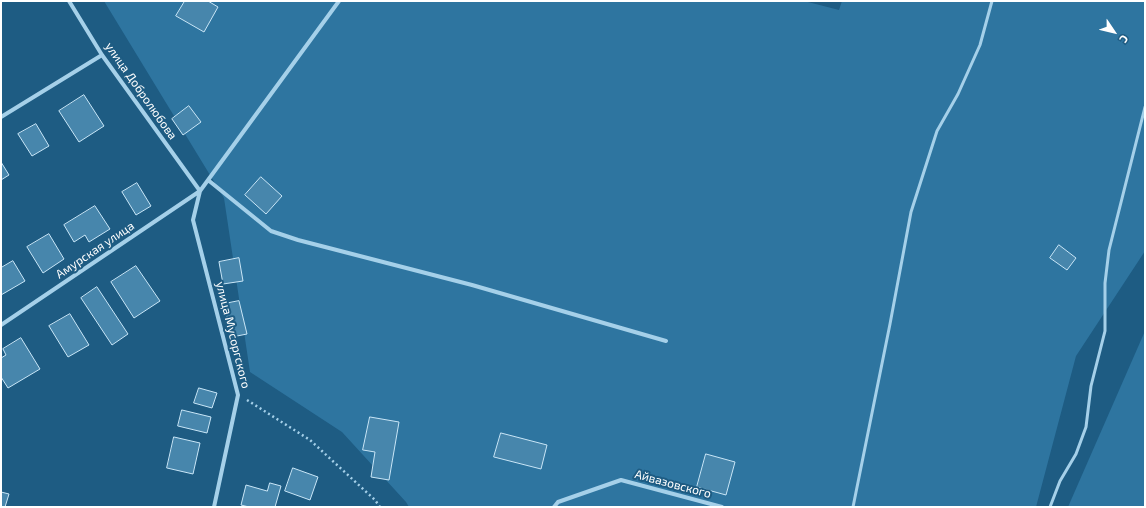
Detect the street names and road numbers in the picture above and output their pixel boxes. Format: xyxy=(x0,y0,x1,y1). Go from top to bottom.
street label: улица Добролюбова xyxy=(102,40,180,142)
street label: Амурская улица xyxy=(53,218,137,282)
street label: улица Мусоргского xyxy=(213,280,253,390)
street label: Айвазовского xyxy=(633,467,713,501)

